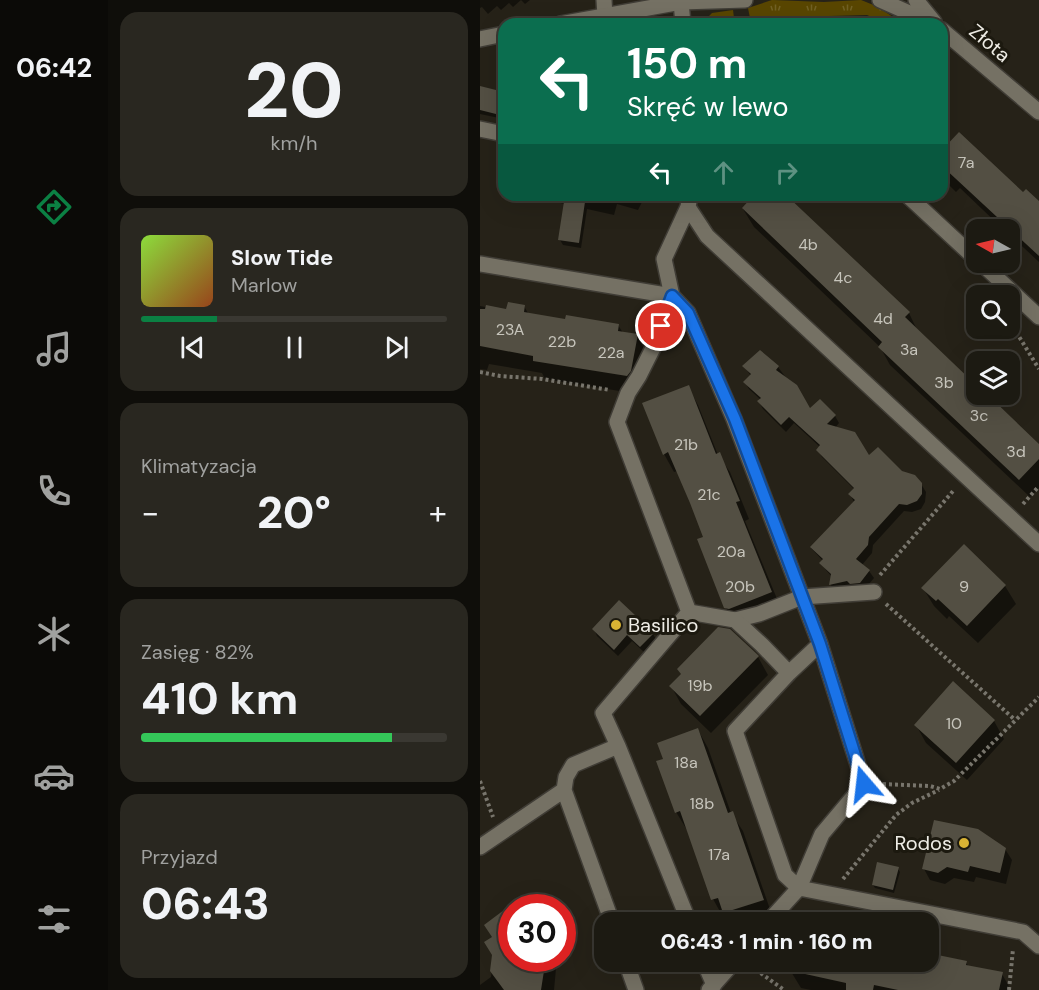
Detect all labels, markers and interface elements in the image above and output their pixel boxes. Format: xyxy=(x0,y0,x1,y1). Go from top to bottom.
street label: Złota xyxy=(964,18,1016,68)
text: 150 m xyxy=(627,36,747,91)
text: 20 xyxy=(244,40,344,141)
icon: left xyxy=(528,42,606,120)
text: 06:42 xyxy=(16,50,92,85)
text: Skręć w lewo xyxy=(627,89,788,124)
text: km/h xyxy=(270,130,318,156)
house number: 7a xyxy=(958,152,974,173)
icon: left xyxy=(644,156,677,189)
icon: ahead xyxy=(707,156,740,189)
icon: right xyxy=(770,156,803,189)
icon: directions xyxy=(33,186,75,228)
north arrow xyxy=(966,219,1020,273)
map controls xyxy=(966,219,1020,405)
house number: 4b xyxy=(798,234,818,255)
text: Slow Tide xyxy=(231,243,333,272)
house number: 4c xyxy=(834,267,852,288)
text: Marlow xyxy=(231,272,297,298)
button: search xyxy=(966,285,1020,339)
pin xyxy=(635,300,686,351)
house number: 4d xyxy=(873,308,893,329)
icon: arrive xyxy=(644,309,677,342)
house number: 23A xyxy=(496,319,525,340)
icon: music xyxy=(33,328,75,370)
icon: previous xyxy=(176,331,209,364)
icon: pause xyxy=(278,331,311,364)
icon: next xyxy=(380,331,413,364)
house number: 22b xyxy=(548,331,576,352)
house number: 3a xyxy=(900,339,918,360)
house number: 22a xyxy=(597,342,625,363)
button: layers xyxy=(966,351,1020,405)
house number: 3b xyxy=(934,372,954,393)
house number: 3c xyxy=(970,405,988,426)
house number: 21b xyxy=(674,434,698,455)
house number: 3d xyxy=(1006,441,1026,462)
text: Klimatyzacja xyxy=(141,453,257,479)
icon: phone xyxy=(33,470,75,512)
text: 20° xyxy=(257,483,331,542)
house number: 21c xyxy=(697,484,721,505)
text: − xyxy=(141,491,159,534)
text: + xyxy=(429,491,447,534)
house number: 20a xyxy=(717,541,745,562)
house number: 20b xyxy=(725,576,755,597)
house number: 9 xyxy=(959,576,969,597)
place label: Basilico xyxy=(628,612,698,638)
icon: climate xyxy=(33,613,75,655)
marker: Basilico xyxy=(609,618,623,632)
text: Zasięg · 82% xyxy=(141,639,254,665)
text: 410 km xyxy=(141,669,298,728)
house number: 19b xyxy=(687,675,713,696)
house number: 10 xyxy=(946,713,962,734)
house number: 18a xyxy=(674,752,698,773)
position arrow xyxy=(832,752,896,816)
icon: car xyxy=(33,755,75,797)
house number: 18b xyxy=(690,793,714,814)
place label: Rodos xyxy=(894,830,952,856)
marker: Rodos xyxy=(957,836,971,850)
text: Przyjazd xyxy=(141,844,218,870)
house number: 17a xyxy=(708,844,730,865)
text: 06:43 xyxy=(141,874,270,933)
speed limit sign: 30 xyxy=(498,894,576,972)
icon: filters xyxy=(33,898,75,940)
text: 06:43 · 1 min · 160 m xyxy=(660,927,873,956)

